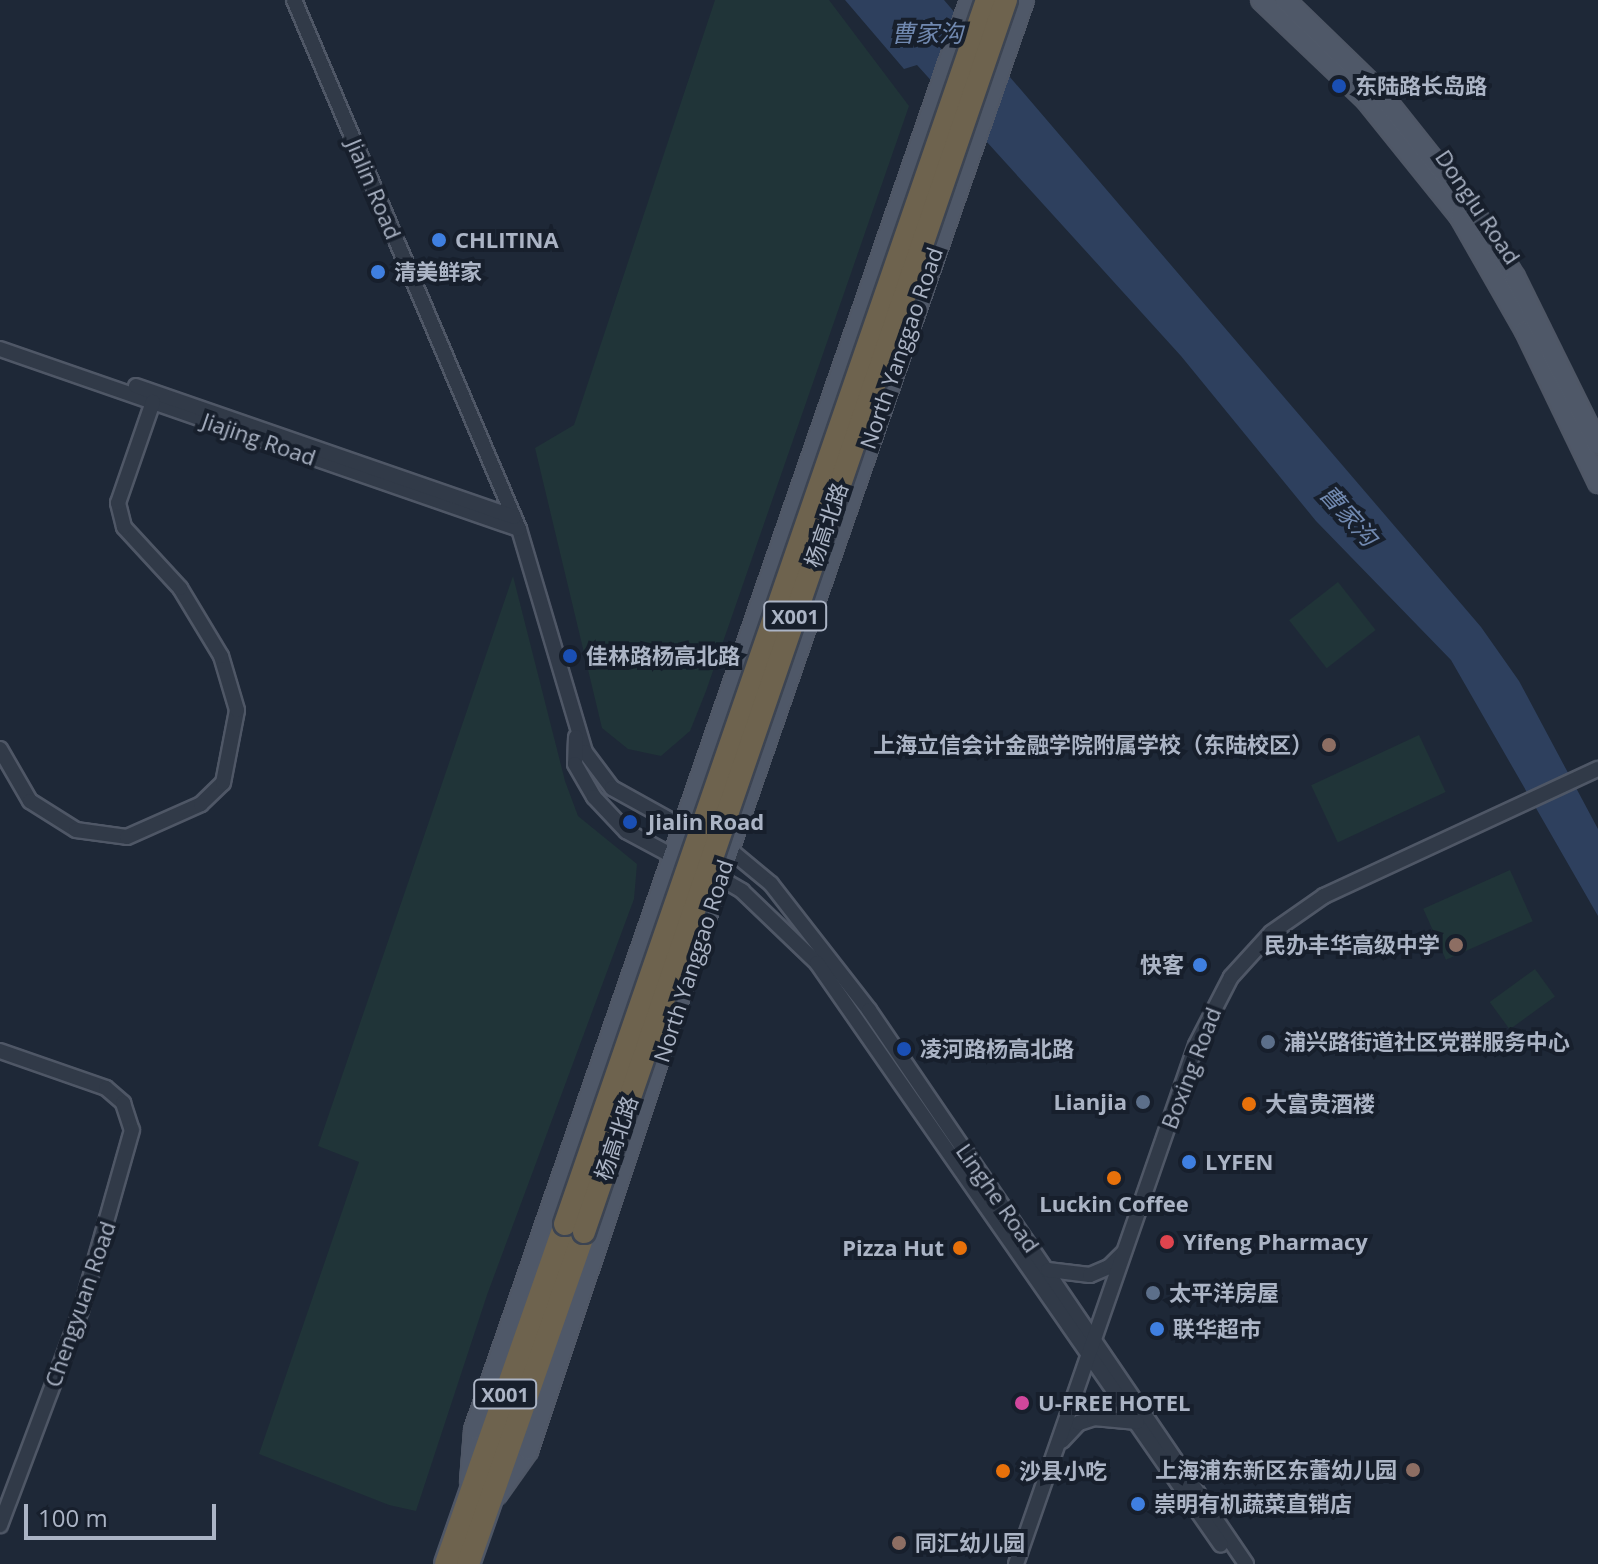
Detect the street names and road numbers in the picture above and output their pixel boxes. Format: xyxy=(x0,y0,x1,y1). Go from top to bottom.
street label: Jialin Road xyxy=(341,135,407,243)
street label: Donglu Road xyxy=(1430,145,1526,269)
street label: North Yanggao Road xyxy=(854,244,948,452)
street label: Jiajing Road xyxy=(199,407,319,471)
street label: 杨高北路 xyxy=(799,479,853,571)
road number: X001 xyxy=(763,600,827,632)
street label: North Yanggao Road xyxy=(648,856,738,1066)
street label: Boxing Road xyxy=(1156,1003,1226,1133)
street label: 杨高北路 xyxy=(589,1092,643,1184)
street label: Linghe Road xyxy=(951,1139,1045,1257)
street label: Chengyuan Road xyxy=(39,1218,121,1390)
road number: X001 xyxy=(473,1378,537,1410)

